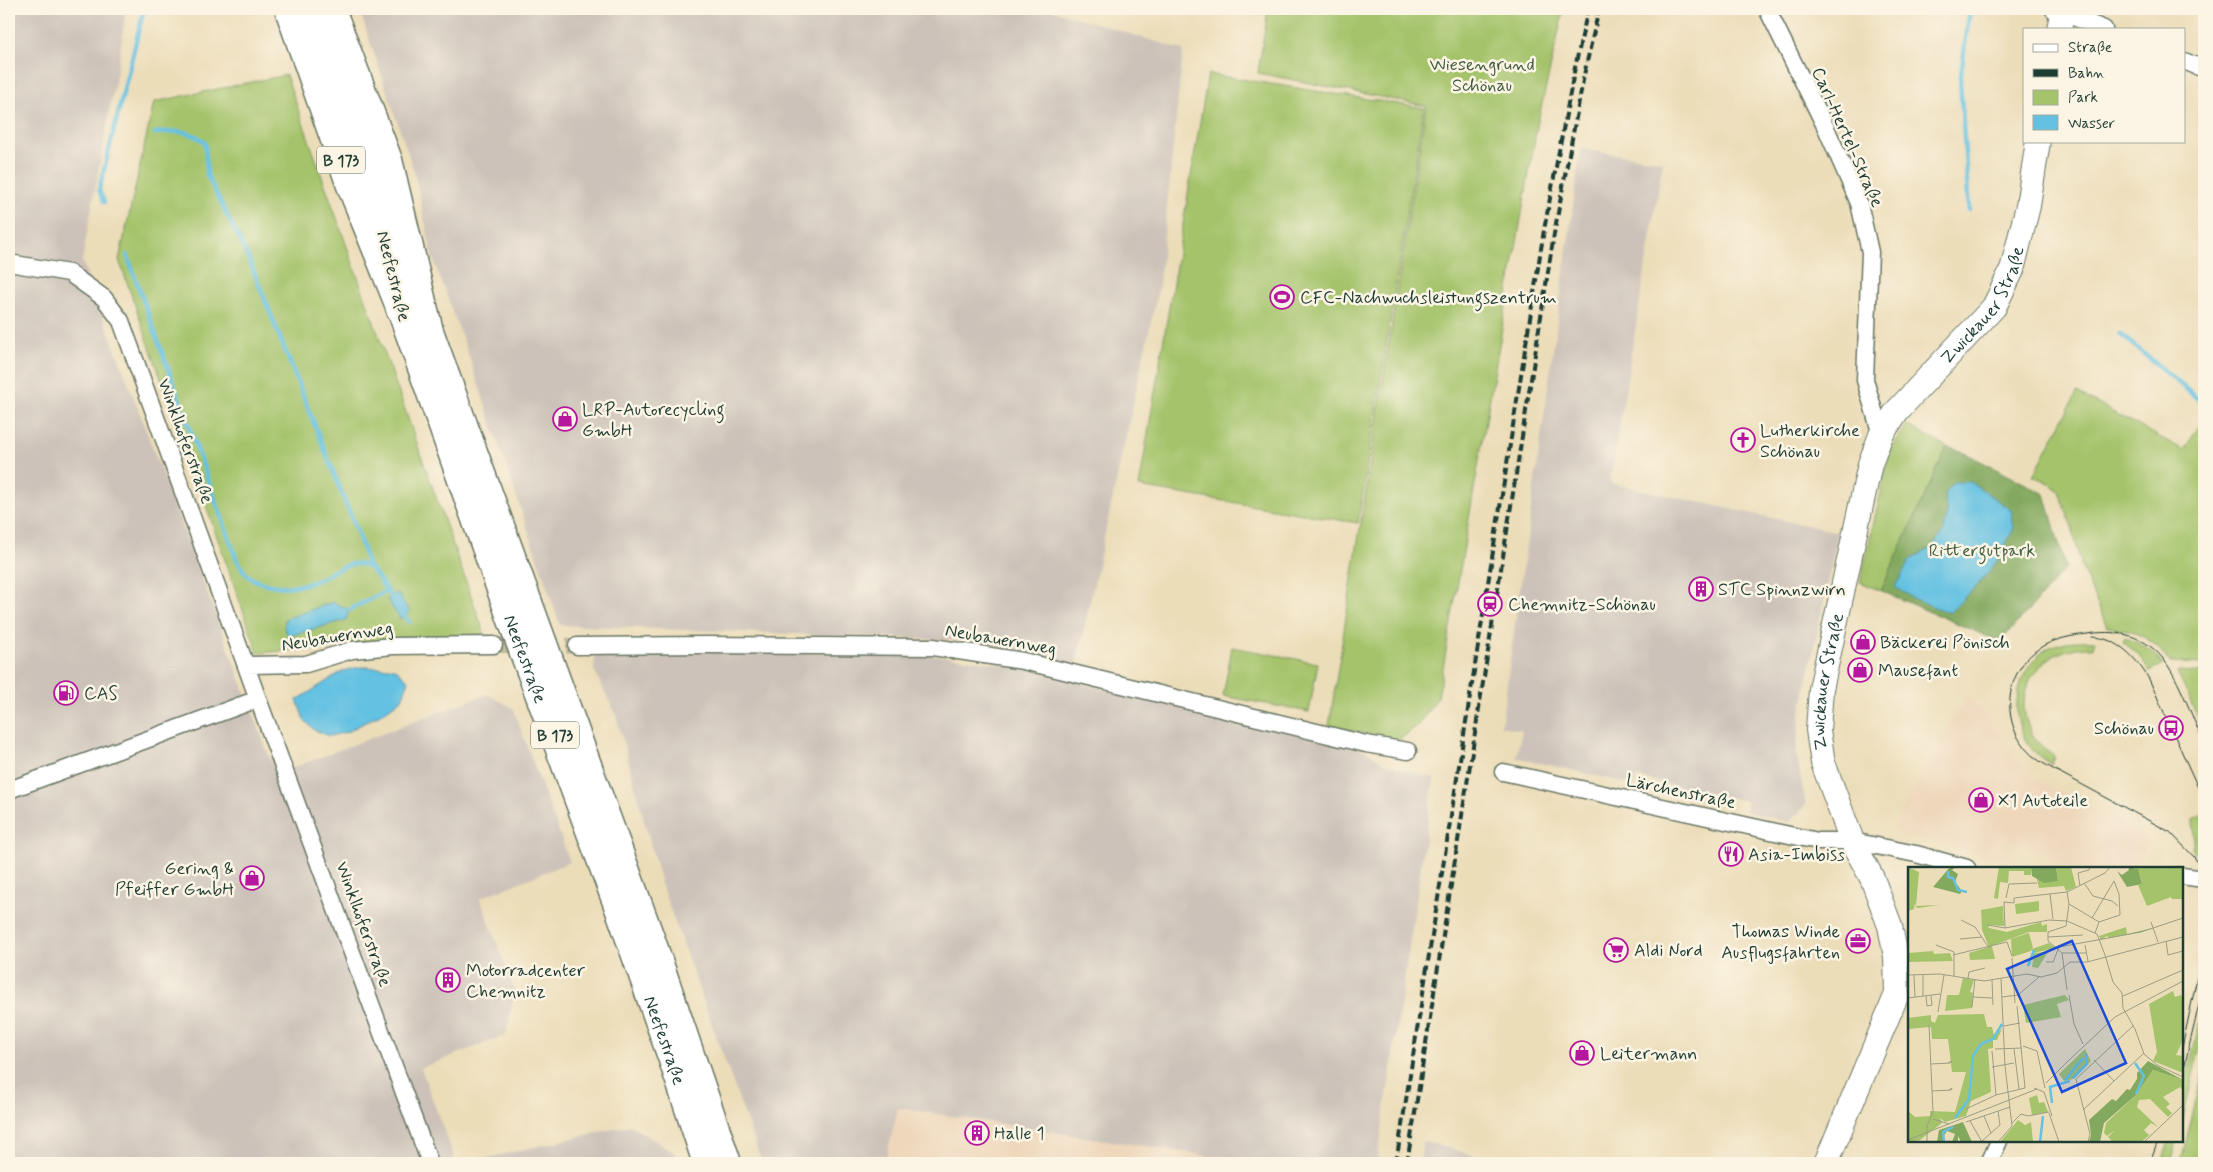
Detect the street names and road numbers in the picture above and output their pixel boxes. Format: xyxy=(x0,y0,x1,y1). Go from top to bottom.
street label: Carl-Hertel-Straße xyxy=(1805,64,1889,211)
road number: B 173 xyxy=(317,146,365,174)
street label: Neefestraße xyxy=(370,228,416,324)
street label: Zwickauer Straße xyxy=(1936,244,2030,370)
street label: Winklhoferstraße xyxy=(151,375,219,507)
street label: Zwickauer Straße xyxy=(1806,611,1850,752)
street label: Neefestraße xyxy=(497,612,552,707)
street label: Neubauernweg xyxy=(280,616,395,658)
street label: Neubauernweg xyxy=(943,618,1058,662)
road number: B 173 xyxy=(531,722,579,748)
street label: Lärchenstraße xyxy=(1624,769,1738,815)
street label: Winklhoferstraße xyxy=(329,858,397,990)
street label: Neefestraße xyxy=(637,993,690,1088)

